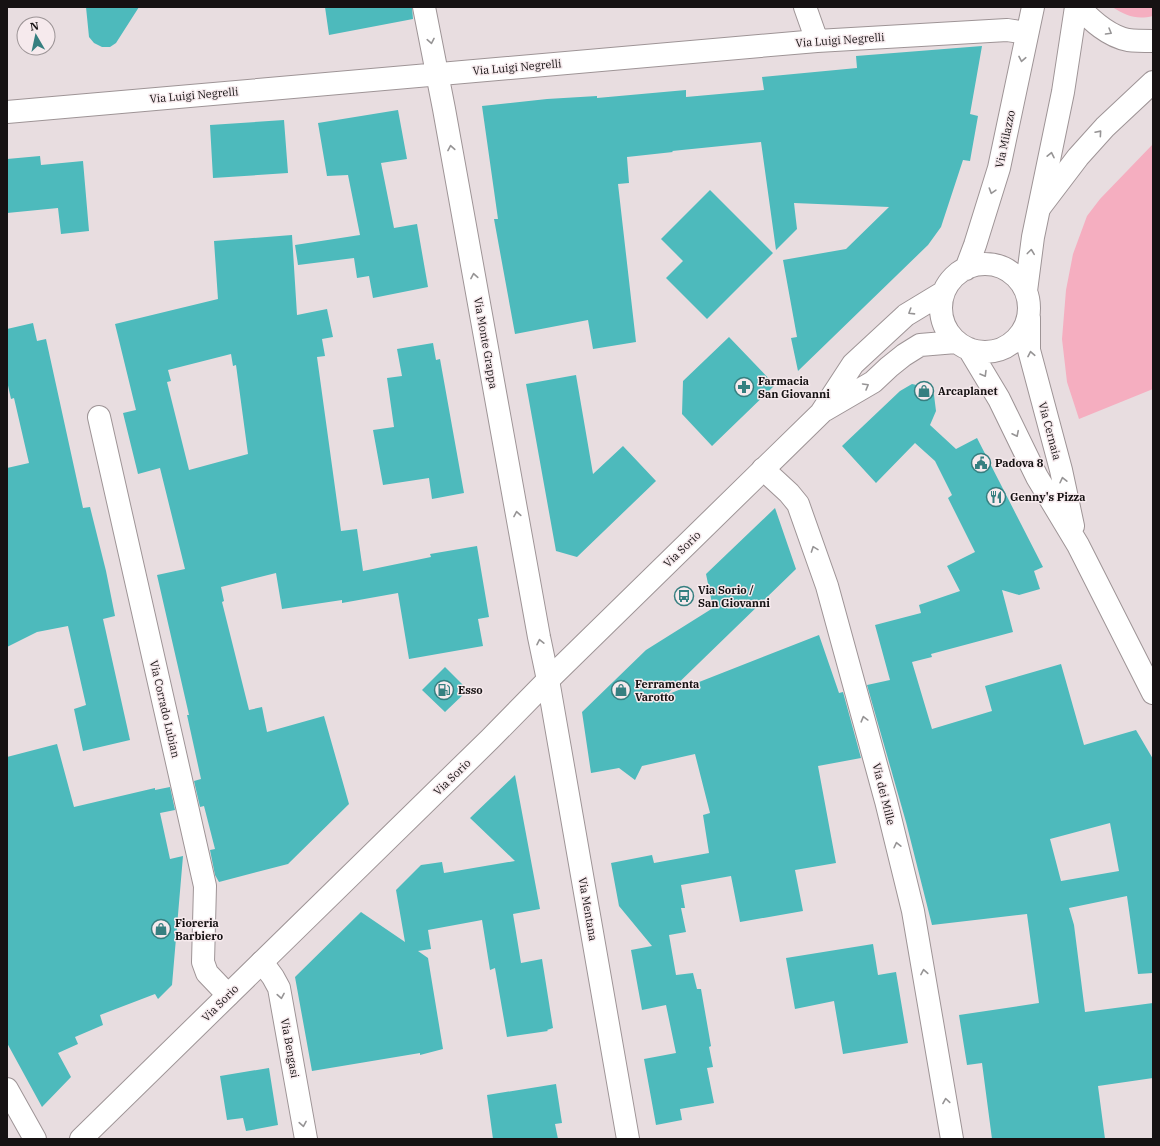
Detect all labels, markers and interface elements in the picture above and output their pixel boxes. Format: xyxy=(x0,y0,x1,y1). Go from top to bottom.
north arrow xyxy=(16,16,56,56)
text: N xyxy=(29,18,40,34)
one-way arrow xyxy=(1105,27,1112,34)
street label: Via Luigi Negrelli xyxy=(795,30,885,50)
one-way arrow xyxy=(426,37,435,44)
street label: Via Luigi Negrelli xyxy=(472,56,562,78)
one-way arrow xyxy=(1018,56,1027,62)
street label: Via Luigi Negrelli xyxy=(149,84,239,106)
street label: Via Milazzo xyxy=(992,109,1018,169)
one-way arrow xyxy=(1095,130,1102,138)
one-way arrow xyxy=(447,145,456,151)
one-way arrow xyxy=(1046,152,1054,158)
one-way arrow xyxy=(988,188,997,195)
one-way arrow xyxy=(1026,249,1035,255)
one-way arrow xyxy=(470,273,479,279)
street label: Via Monte Grappa xyxy=(471,296,501,390)
one-way arrow xyxy=(908,308,915,315)
one-way arrow xyxy=(1027,351,1035,357)
one-way arrow xyxy=(979,370,987,377)
place label: Farmacia San Giovanni xyxy=(758,374,830,401)
pharmacy icon: Farmacia San Giovanni xyxy=(733,376,755,398)
shop icon: Arcaplanet xyxy=(913,380,935,402)
one-way arrow xyxy=(862,383,869,390)
place label: Arcaplanet xyxy=(938,384,998,398)
street label: Via Cernaia xyxy=(1036,400,1064,462)
one-way arrow xyxy=(1011,430,1019,438)
public building icon: Padova 8 xyxy=(970,452,992,474)
place label: Padova 8 xyxy=(995,456,1044,470)
one-way arrow xyxy=(1059,477,1067,483)
restaurant icon: Genny's Pizza xyxy=(985,486,1007,508)
place label: Genny's Pizza xyxy=(1010,490,1086,504)
one-way arrow xyxy=(513,511,522,517)
street label: Via Sorio xyxy=(660,528,704,570)
one-way arrow xyxy=(810,546,819,553)
place label: Via Sorio / San Giovanni xyxy=(698,583,770,610)
bus stop icon: Via Sorio / San Giovanni xyxy=(673,585,695,607)
one-way arrow xyxy=(537,639,545,645)
street label: Via Corrado Lubian xyxy=(147,659,183,759)
place label: Ferramenta Varotto xyxy=(635,677,699,704)
fuel station icon: Esso xyxy=(433,679,455,701)
shop icon: Ferramenta Varotto xyxy=(610,679,632,701)
place label: Esso xyxy=(458,683,483,697)
one-way arrow xyxy=(860,716,869,723)
street label: Via Sorio xyxy=(430,756,474,798)
street label: Via dei Mille xyxy=(870,762,898,826)
one-way arrow xyxy=(893,842,902,849)
street label: Via Mentana xyxy=(576,876,600,942)
place label: Fioreria Barbiero xyxy=(175,916,223,943)
shop icon: Fioreria Barbiero xyxy=(150,918,172,940)
one-way arrow xyxy=(920,969,929,975)
street label: Via Sorio xyxy=(199,982,241,1024)
one-way arrow xyxy=(276,993,284,999)
street label: Via Bengasi xyxy=(278,1017,302,1079)
one-way arrow xyxy=(942,1097,951,1104)
one-way arrow xyxy=(298,1121,307,1127)

